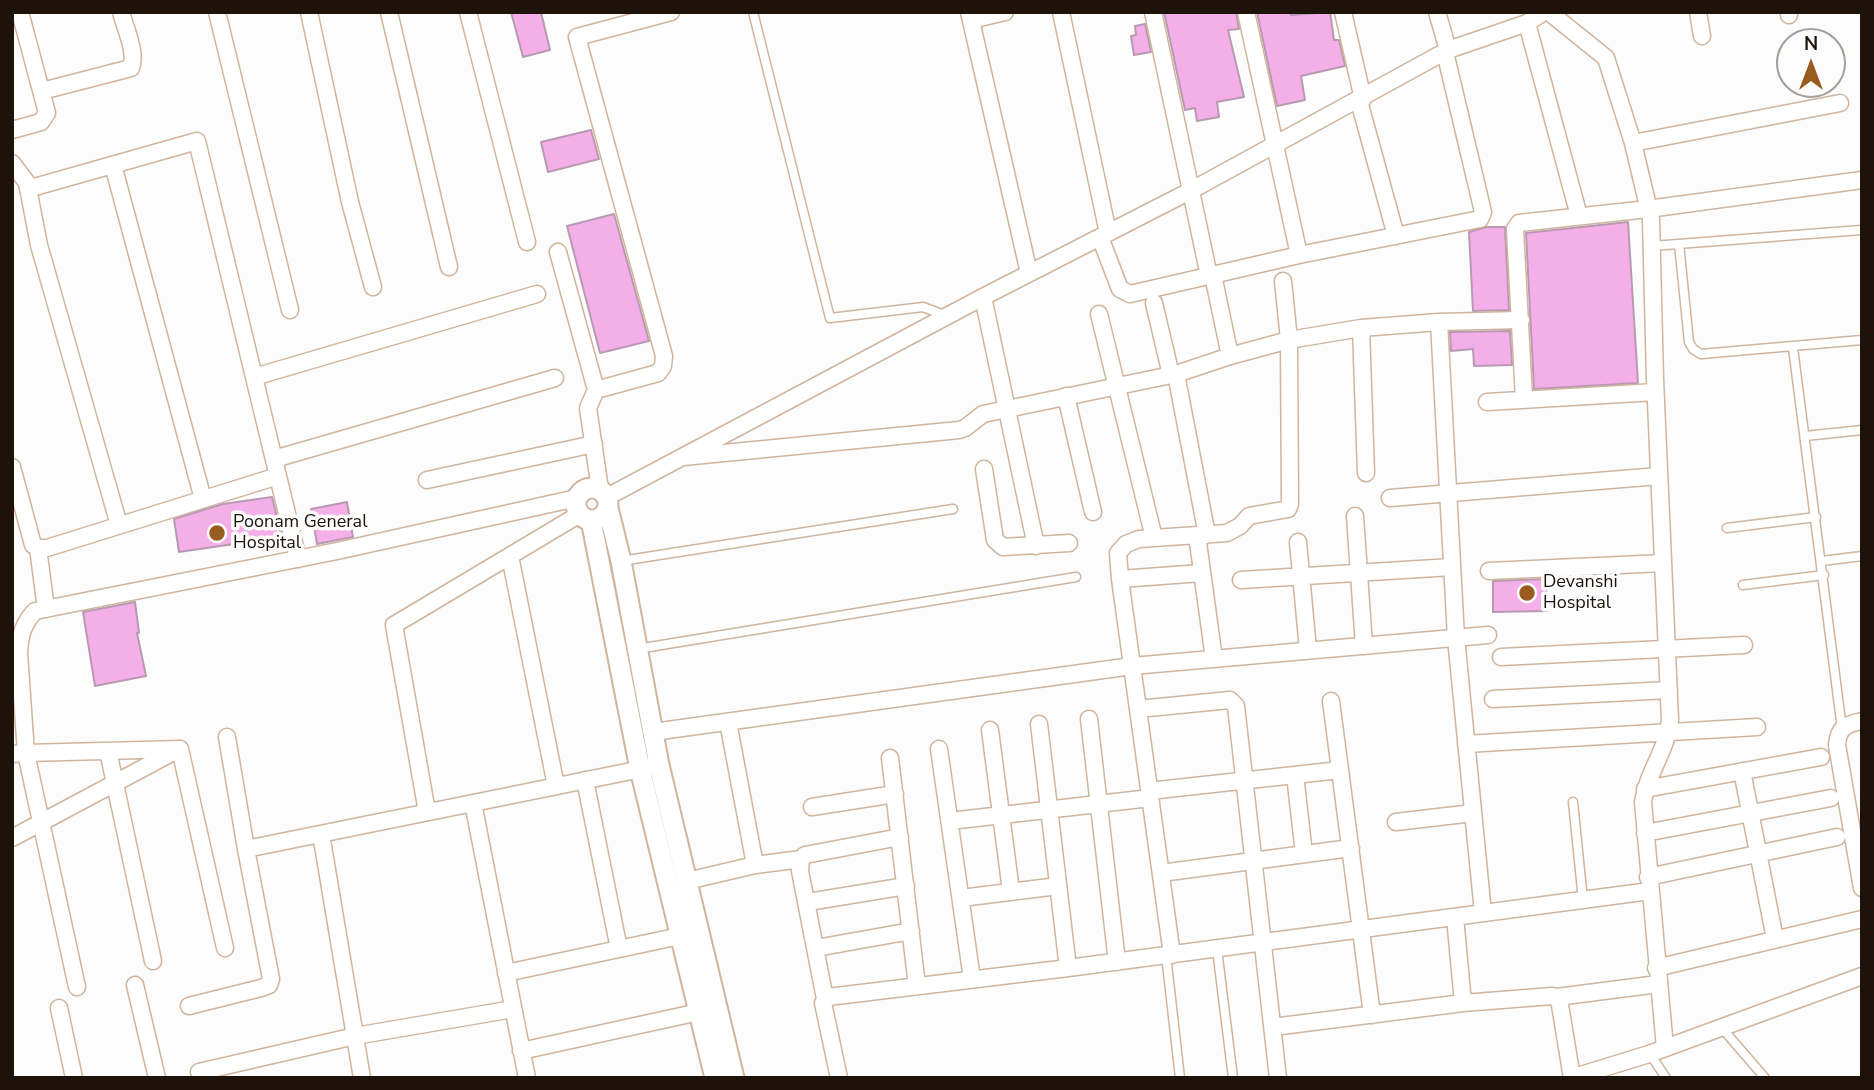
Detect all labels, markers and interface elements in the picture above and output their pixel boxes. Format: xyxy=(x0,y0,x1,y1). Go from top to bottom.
north arrow xyxy=(1776,28,1846,98)
text: N xyxy=(1804,31,1818,57)
place label: Poonam General Hospital xyxy=(233,512,367,554)
marker: Poonam General Hospital xyxy=(207,523,227,543)
place label: Devanshi Hospital xyxy=(1543,572,1618,614)
marker: Devanshi Hospital xyxy=(1517,583,1537,603)

